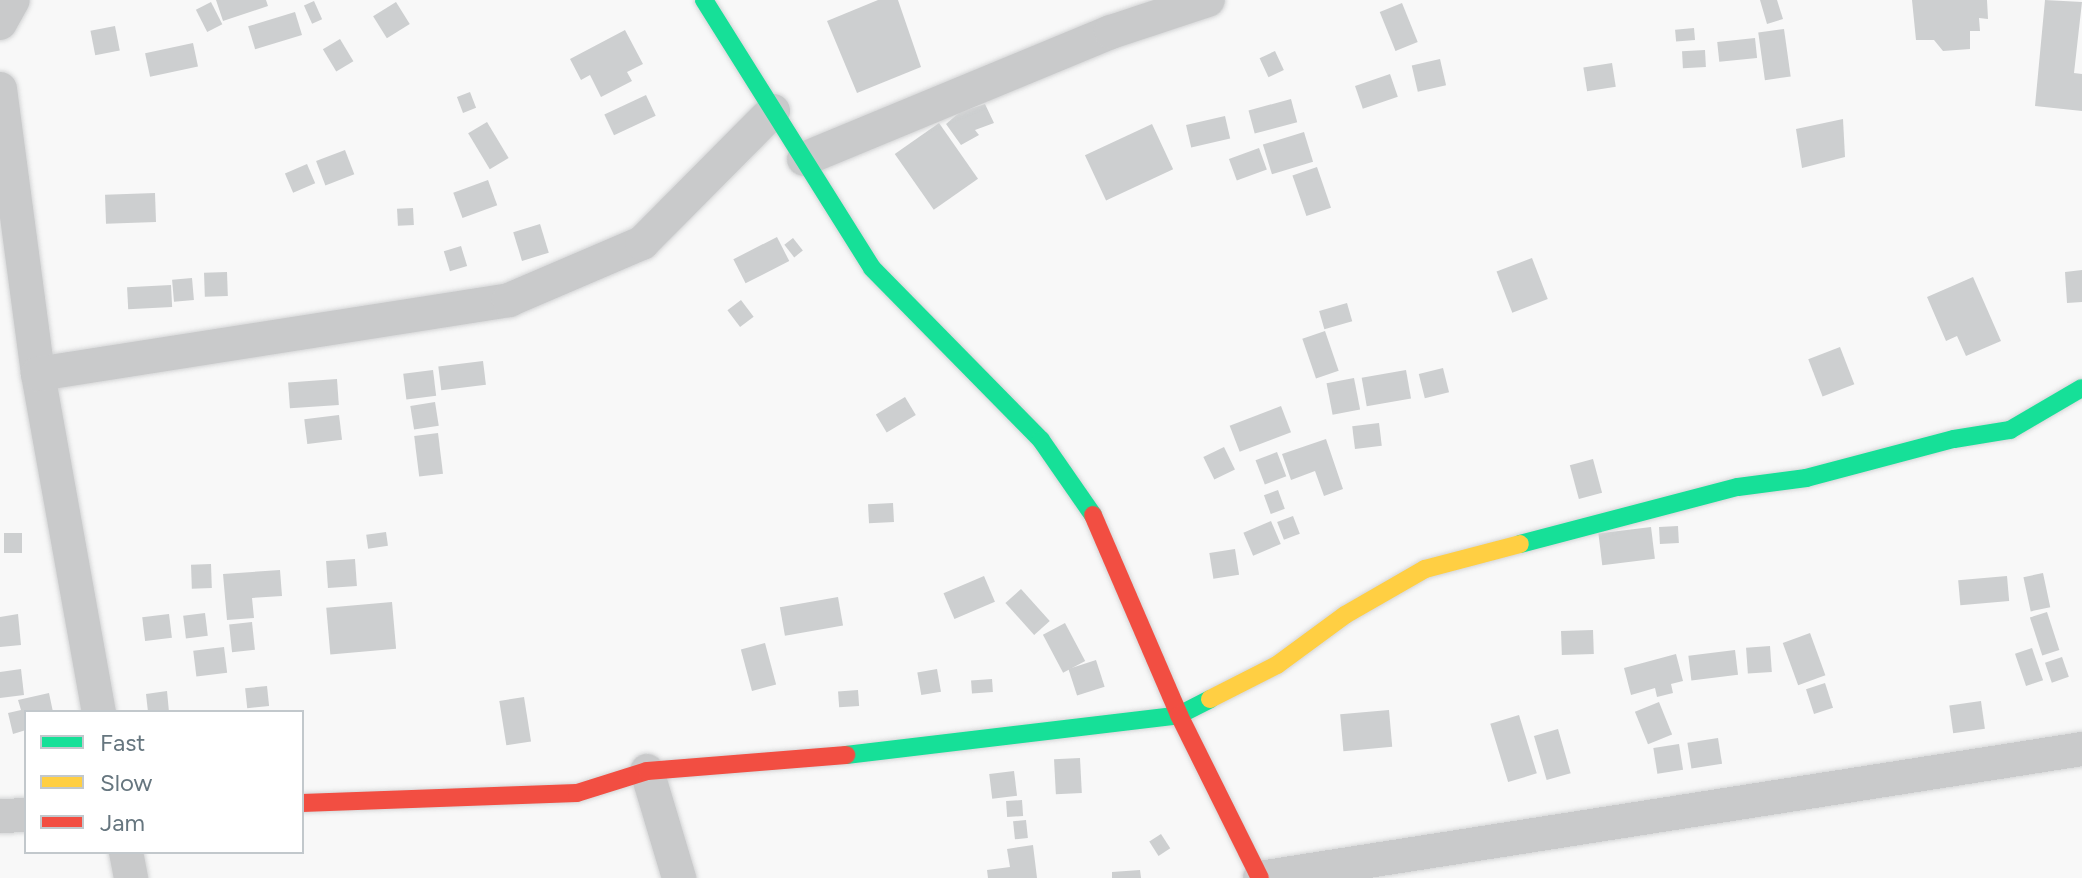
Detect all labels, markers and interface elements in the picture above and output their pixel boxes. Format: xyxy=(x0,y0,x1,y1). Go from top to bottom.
legend xyxy=(24,710,304,854)
text: Fast xyxy=(100,728,145,757)
text: Slow xyxy=(100,768,152,797)
text: Jam xyxy=(100,808,145,837)

